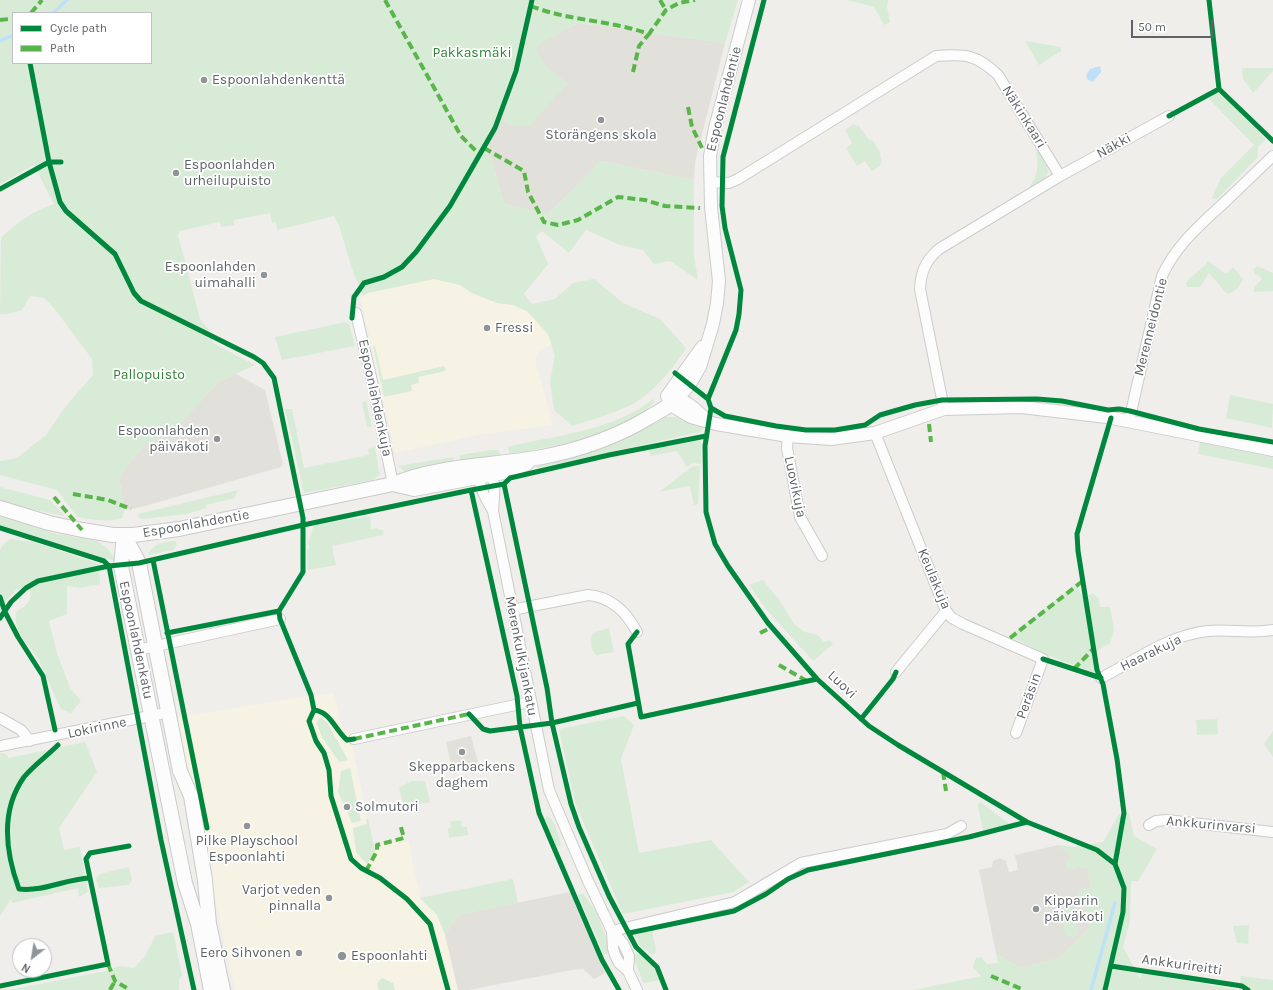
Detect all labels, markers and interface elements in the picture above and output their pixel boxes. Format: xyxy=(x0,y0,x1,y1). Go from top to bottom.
legend xyxy=(12,12,152,64)
scale bar xyxy=(1133,12,1215,38)
text: 50 m xyxy=(1138,20,1166,34)
text: Cycle path xyxy=(50,21,107,35)
text: Path xyxy=(50,41,75,55)
park label: Pakkasmäki xyxy=(432,45,512,61)
street label: Espoonlahdentie xyxy=(703,45,745,153)
place label: Espoonlahdenkenttä xyxy=(212,72,345,88)
marker: Espoonlahdenkenttä xyxy=(199,75,209,85)
street label: Näkinkaari xyxy=(998,83,1050,151)
marker: Storängens skola xyxy=(596,115,606,125)
place label: Storängens skola xyxy=(545,127,657,143)
street label: Näkki xyxy=(1094,130,1134,162)
place label: Espoonlahden urheilupuisto xyxy=(184,157,275,190)
marker: Espoonlahden urheilupuisto xyxy=(171,168,181,178)
place label: Espoonlahden uimahalli xyxy=(165,259,256,292)
marker: Espoonlahden uimahalli xyxy=(259,270,269,280)
street label: Merenneidontie xyxy=(1131,276,1171,378)
place label: Fressi xyxy=(495,320,533,336)
marker: Fressi xyxy=(482,323,492,333)
street label: Espoonlahdenkuja xyxy=(354,338,396,458)
park label: Pallopuisto xyxy=(113,367,185,383)
place label: Espoonlahden päiväkoti xyxy=(118,423,209,456)
marker: Espoonlahden päiväkoti xyxy=(212,434,222,444)
street label: Luovikuja xyxy=(780,455,810,519)
street label: Espoonlahdentie xyxy=(141,506,251,542)
street label: Keulakuja xyxy=(914,546,954,612)
street label: Espoonlahdenkatu xyxy=(115,579,157,701)
street label: Merenkulkijankatu xyxy=(501,595,541,717)
street label: Haarakuja xyxy=(1118,631,1184,675)
street label: Luovi xyxy=(824,667,860,703)
street label: Peräsin xyxy=(1013,671,1045,721)
street label: Lokirinne xyxy=(66,714,128,742)
marker: Skepparbackens daghem xyxy=(457,747,467,757)
place label: Skepparbackens daghem xyxy=(409,759,515,792)
place label: Solmutori xyxy=(355,799,419,815)
marker: Solmutori xyxy=(342,802,352,812)
street label: Ankkurinvarsi xyxy=(1166,813,1256,837)
marker: Pilke Playschool Espoonlahti xyxy=(242,821,252,831)
place label: Pilke Playschool Espoonlahti xyxy=(196,833,298,866)
place label: Varjot veden pinnalla xyxy=(242,882,321,914)
marker: Varjot veden pinnalla xyxy=(324,893,334,903)
place label: Kipparin päiväkoti xyxy=(1044,893,1104,926)
marker: Kipparin päiväkoti xyxy=(1031,904,1041,914)
north arrow xyxy=(12,938,52,978)
place label: Eero Sihvonen xyxy=(200,945,291,961)
marker: Eero Sihvonen xyxy=(294,948,304,958)
place label: Espoonlahti xyxy=(351,948,428,964)
marker: Espoonlahti xyxy=(336,950,348,962)
street label: Ankkurireitti xyxy=(1141,951,1223,979)
text: N xyxy=(19,960,33,975)

